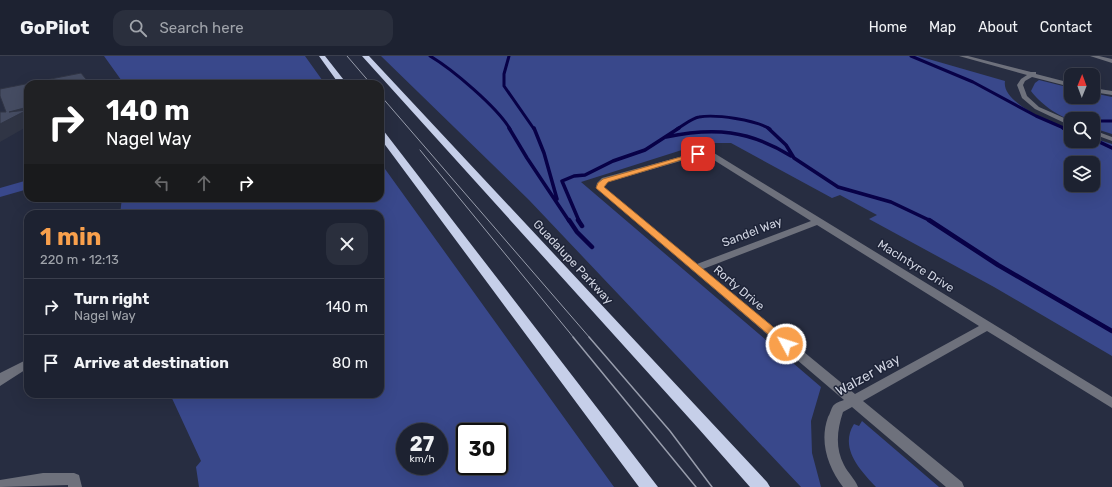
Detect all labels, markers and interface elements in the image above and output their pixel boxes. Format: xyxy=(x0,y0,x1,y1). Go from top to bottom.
search box xyxy=(113,10,393,46)
text: GoPilot xyxy=(20,16,89,39)
icon: search xyxy=(127,17,149,39)
text: Search here xyxy=(159,19,244,37)
text: Home xyxy=(869,19,907,36)
text: Map xyxy=(929,19,956,36)
text: About xyxy=(978,19,1018,36)
text: Contact xyxy=(1040,19,1092,36)
north arrow xyxy=(1064,68,1100,104)
map controls xyxy=(1064,68,1100,192)
text: 140 m xyxy=(106,94,190,127)
icon: right xyxy=(40,96,92,148)
button: search xyxy=(1064,112,1100,148)
text: Nagel Way xyxy=(106,128,191,150)
pin xyxy=(681,137,715,171)
icon: arrive xyxy=(687,143,709,165)
button: layers xyxy=(1064,156,1100,192)
icon: left xyxy=(151,172,173,194)
icon: ahead xyxy=(193,172,215,194)
icon: right xyxy=(235,172,257,194)
street label: Sandel Way xyxy=(720,214,784,250)
street label: Guadalupe Parkway xyxy=(530,217,616,307)
text: 1 min xyxy=(40,223,101,251)
button: close xyxy=(326,223,368,265)
street label: MacIntyre Drive xyxy=(875,237,957,295)
text: 220 m · 12:13 xyxy=(40,252,119,267)
street label: Rorty Drive xyxy=(711,263,767,313)
text: Turn right xyxy=(74,290,149,308)
icon: right xyxy=(40,296,62,318)
text: 140 m xyxy=(326,298,368,316)
text: Nagel Way xyxy=(74,308,136,323)
position arrow xyxy=(765,323,807,365)
street label: Walzer Way xyxy=(833,350,904,400)
icon: arrive xyxy=(40,352,62,374)
text: Arrive at destination xyxy=(74,354,229,372)
text: 80 m xyxy=(332,354,368,372)
speed limit sign: 30 xyxy=(456,423,508,475)
text: 27 xyxy=(410,432,434,456)
text: km/h xyxy=(410,453,434,465)

